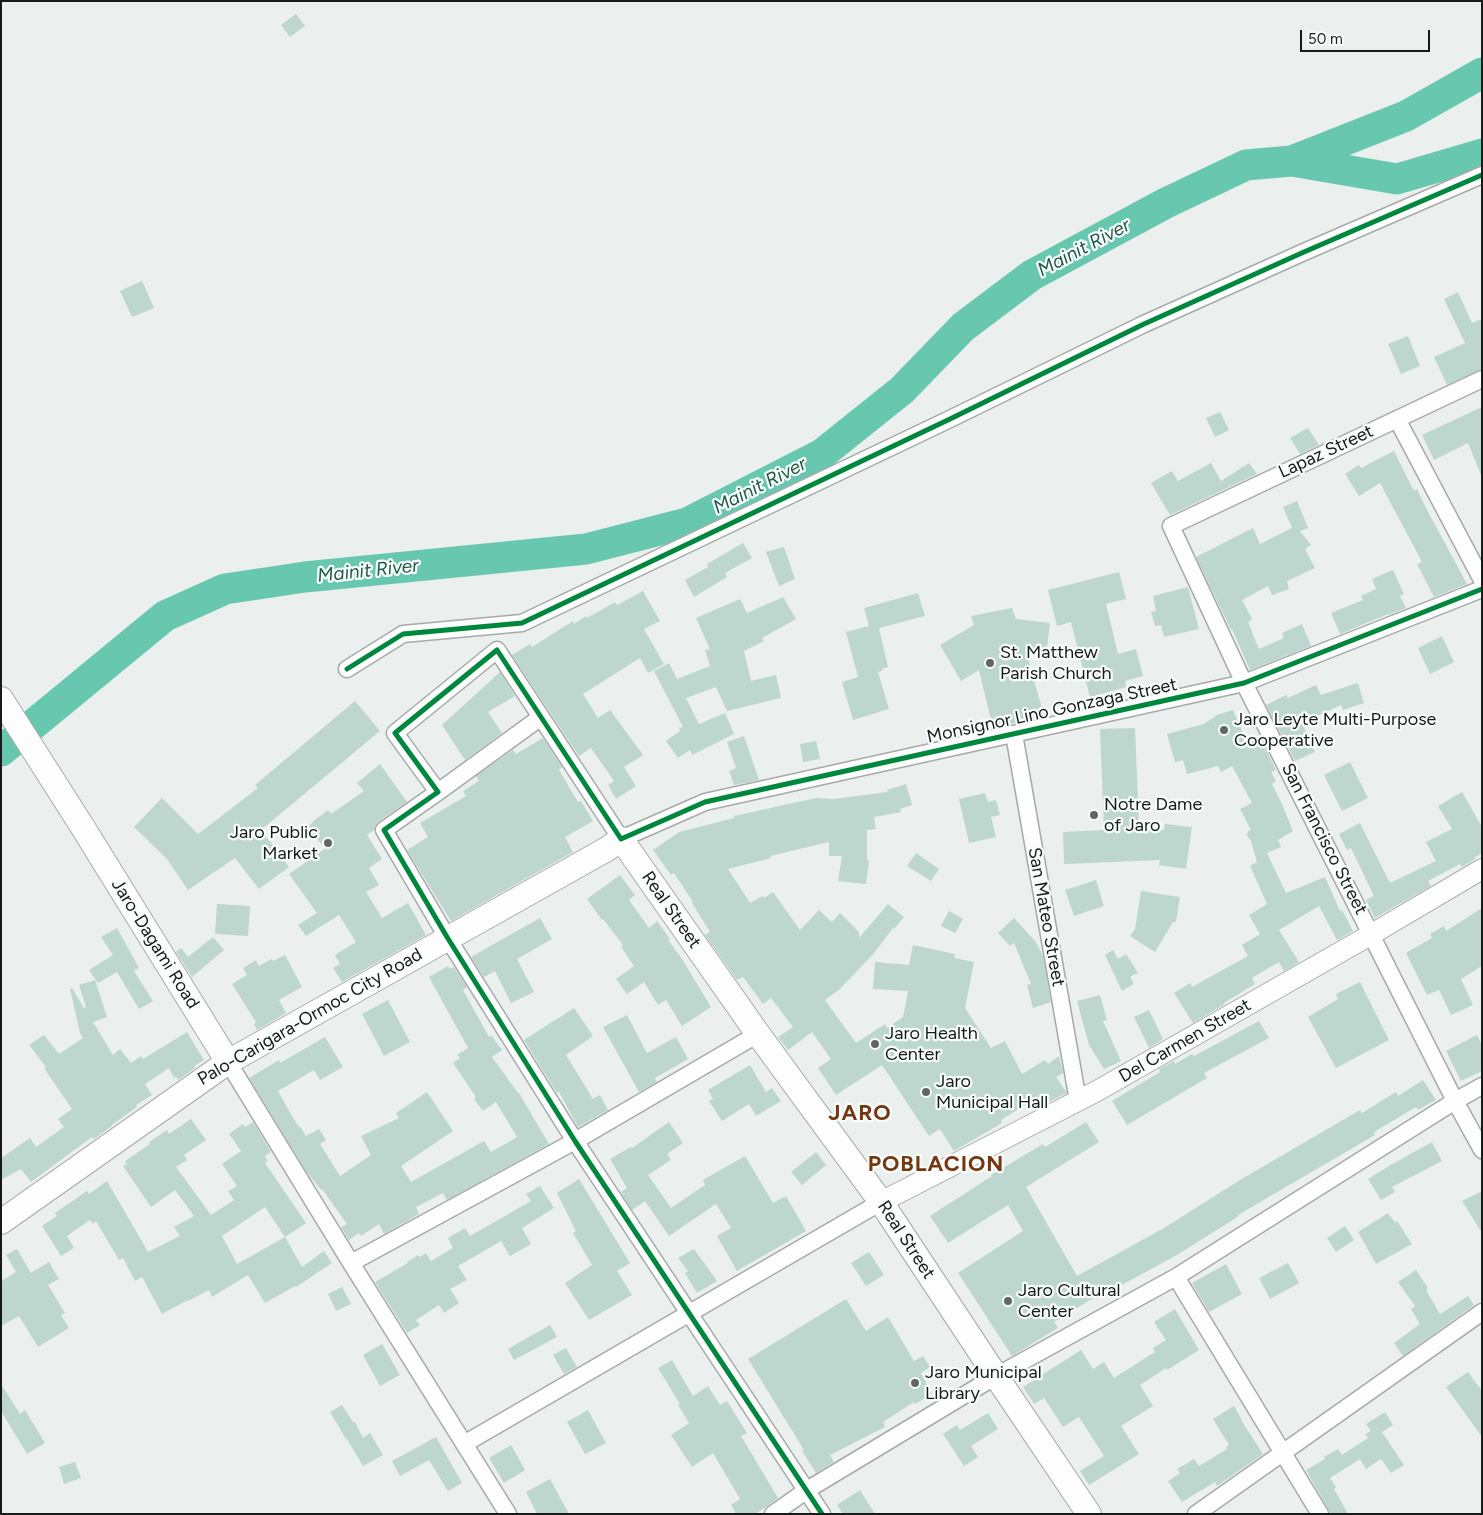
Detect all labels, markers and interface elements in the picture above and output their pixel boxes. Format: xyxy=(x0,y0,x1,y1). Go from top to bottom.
scale bar xyxy=(1303,20,1433,52)
text: 50 m xyxy=(1308,30,1343,48)
water label: Mainit River xyxy=(1034,214,1134,282)
street label: Lapaz Street xyxy=(1275,421,1377,483)
water label: Mainit River xyxy=(710,453,810,519)
water label: Mainit River xyxy=(316,554,420,588)
place label: St. Matthew Parish Church xyxy=(1000,642,1111,684)
marker: St. Matthew Parish Church xyxy=(984,657,996,669)
street label: Monsignor Lino Gonzaga Street xyxy=(925,674,1179,748)
place label: Jaro Leyte Multi-Purpose Cooperative xyxy=(1234,709,1436,752)
marker: Jaro Leyte Multi-Purpose Cooperative xyxy=(1218,724,1230,736)
street label: San Francisco Street xyxy=(1276,760,1372,918)
place label: Notre Dame of Jaro xyxy=(1104,794,1202,836)
marker: Notre Dame of Jaro xyxy=(1088,809,1100,821)
place label: Jaro Public Market xyxy=(230,822,318,864)
marker: Jaro Public Market xyxy=(322,837,334,849)
street label: San Mateo Street xyxy=(1023,846,1069,988)
street label: Real Street xyxy=(637,867,705,953)
street label: Jaro-Dagami Road xyxy=(106,875,204,1013)
street label: Palo-Carigara-Ormoc City Road xyxy=(194,944,426,1090)
street label: Del Carmen Street xyxy=(1115,994,1255,1088)
place label: Jaro Health Center xyxy=(885,1023,978,1066)
marker: Jaro Health Center xyxy=(869,1038,881,1050)
place label: Jaro Municipal Hall xyxy=(936,1071,1048,1114)
marker: Jaro Municipal Hall xyxy=(920,1086,932,1098)
district label: JARO xyxy=(828,1101,892,1127)
district label: POBLACION xyxy=(867,1152,1005,1178)
street label: Real Street xyxy=(873,1197,939,1283)
place label: Jaro Cultural Center xyxy=(1018,1280,1120,1322)
marker: Jaro Cultural Center xyxy=(1002,1295,1014,1307)
place label: Jaro Municipal Library xyxy=(925,1362,1042,1405)
marker: Jaro Municipal Library xyxy=(909,1377,921,1389)

